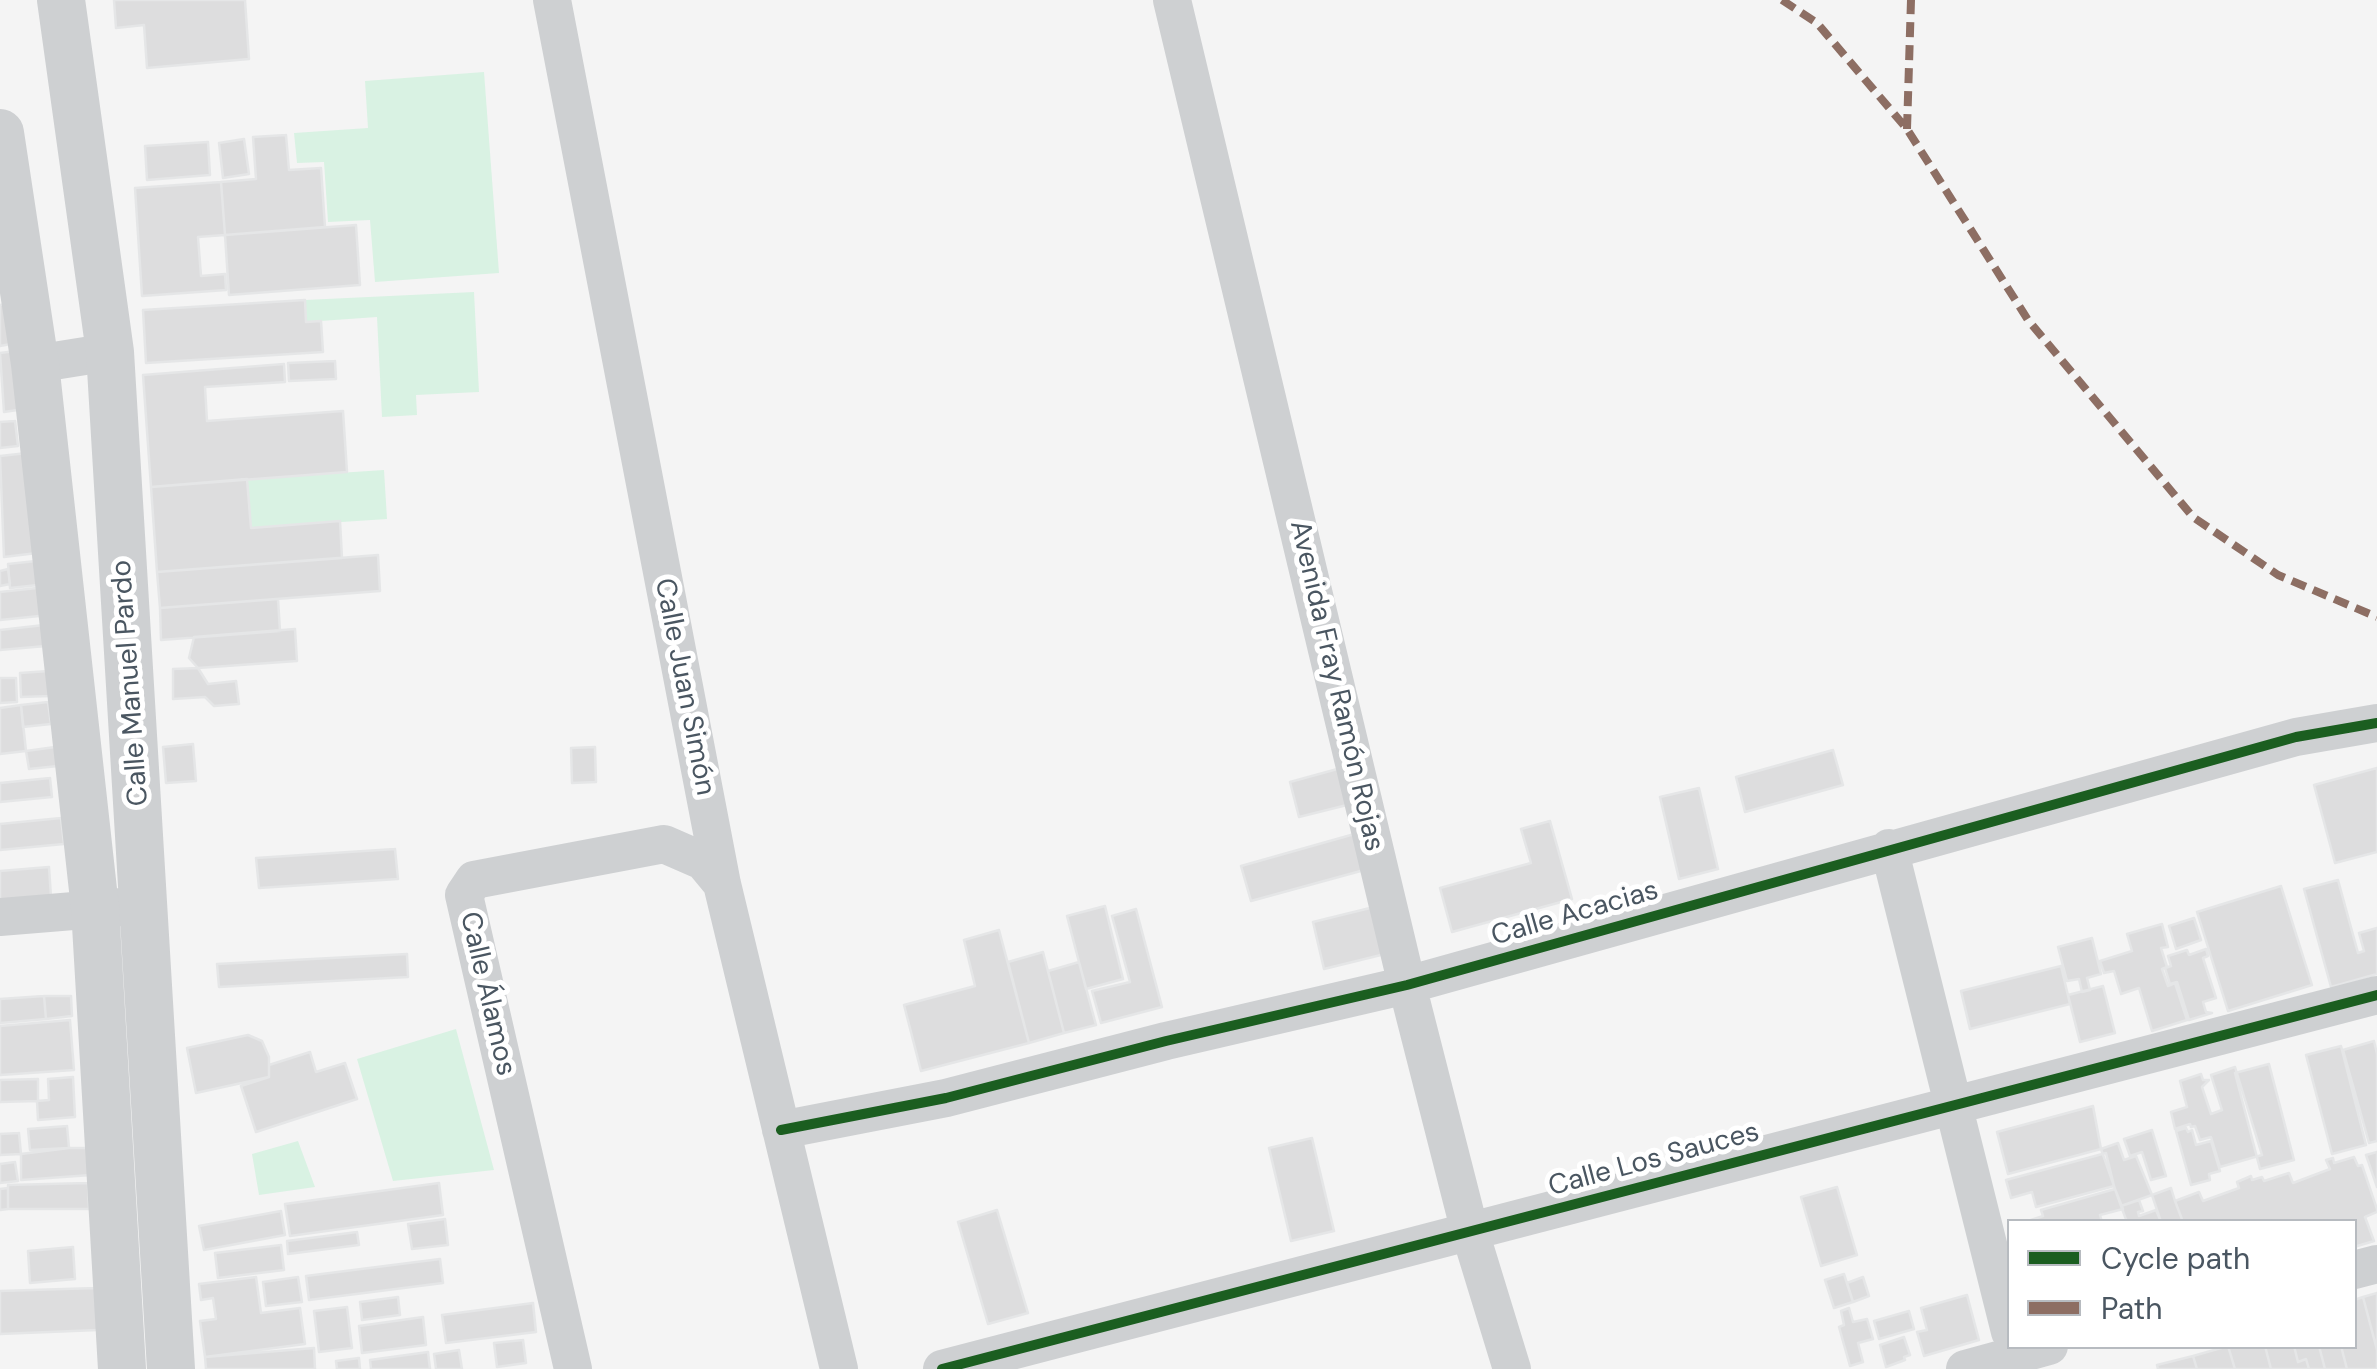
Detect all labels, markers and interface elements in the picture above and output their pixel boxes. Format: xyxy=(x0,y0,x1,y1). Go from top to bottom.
street label: Avenida Fray Ramón Rojas xyxy=(1282,517,1390,855)
street label: Calle Manuel Pardo xyxy=(106,559,156,807)
street label: Calle Juan Simón xyxy=(646,576,722,798)
street label: Calle Acacias xyxy=(1488,874,1662,954)
street label: Calle Álamos xyxy=(452,909,522,1079)
street label: Calle Los Sauces xyxy=(1545,1116,1763,1204)
legend xyxy=(2007,1219,2357,1349)
text: Cycle path xyxy=(2101,1239,2250,1278)
text: Path xyxy=(2101,1289,2163,1328)

